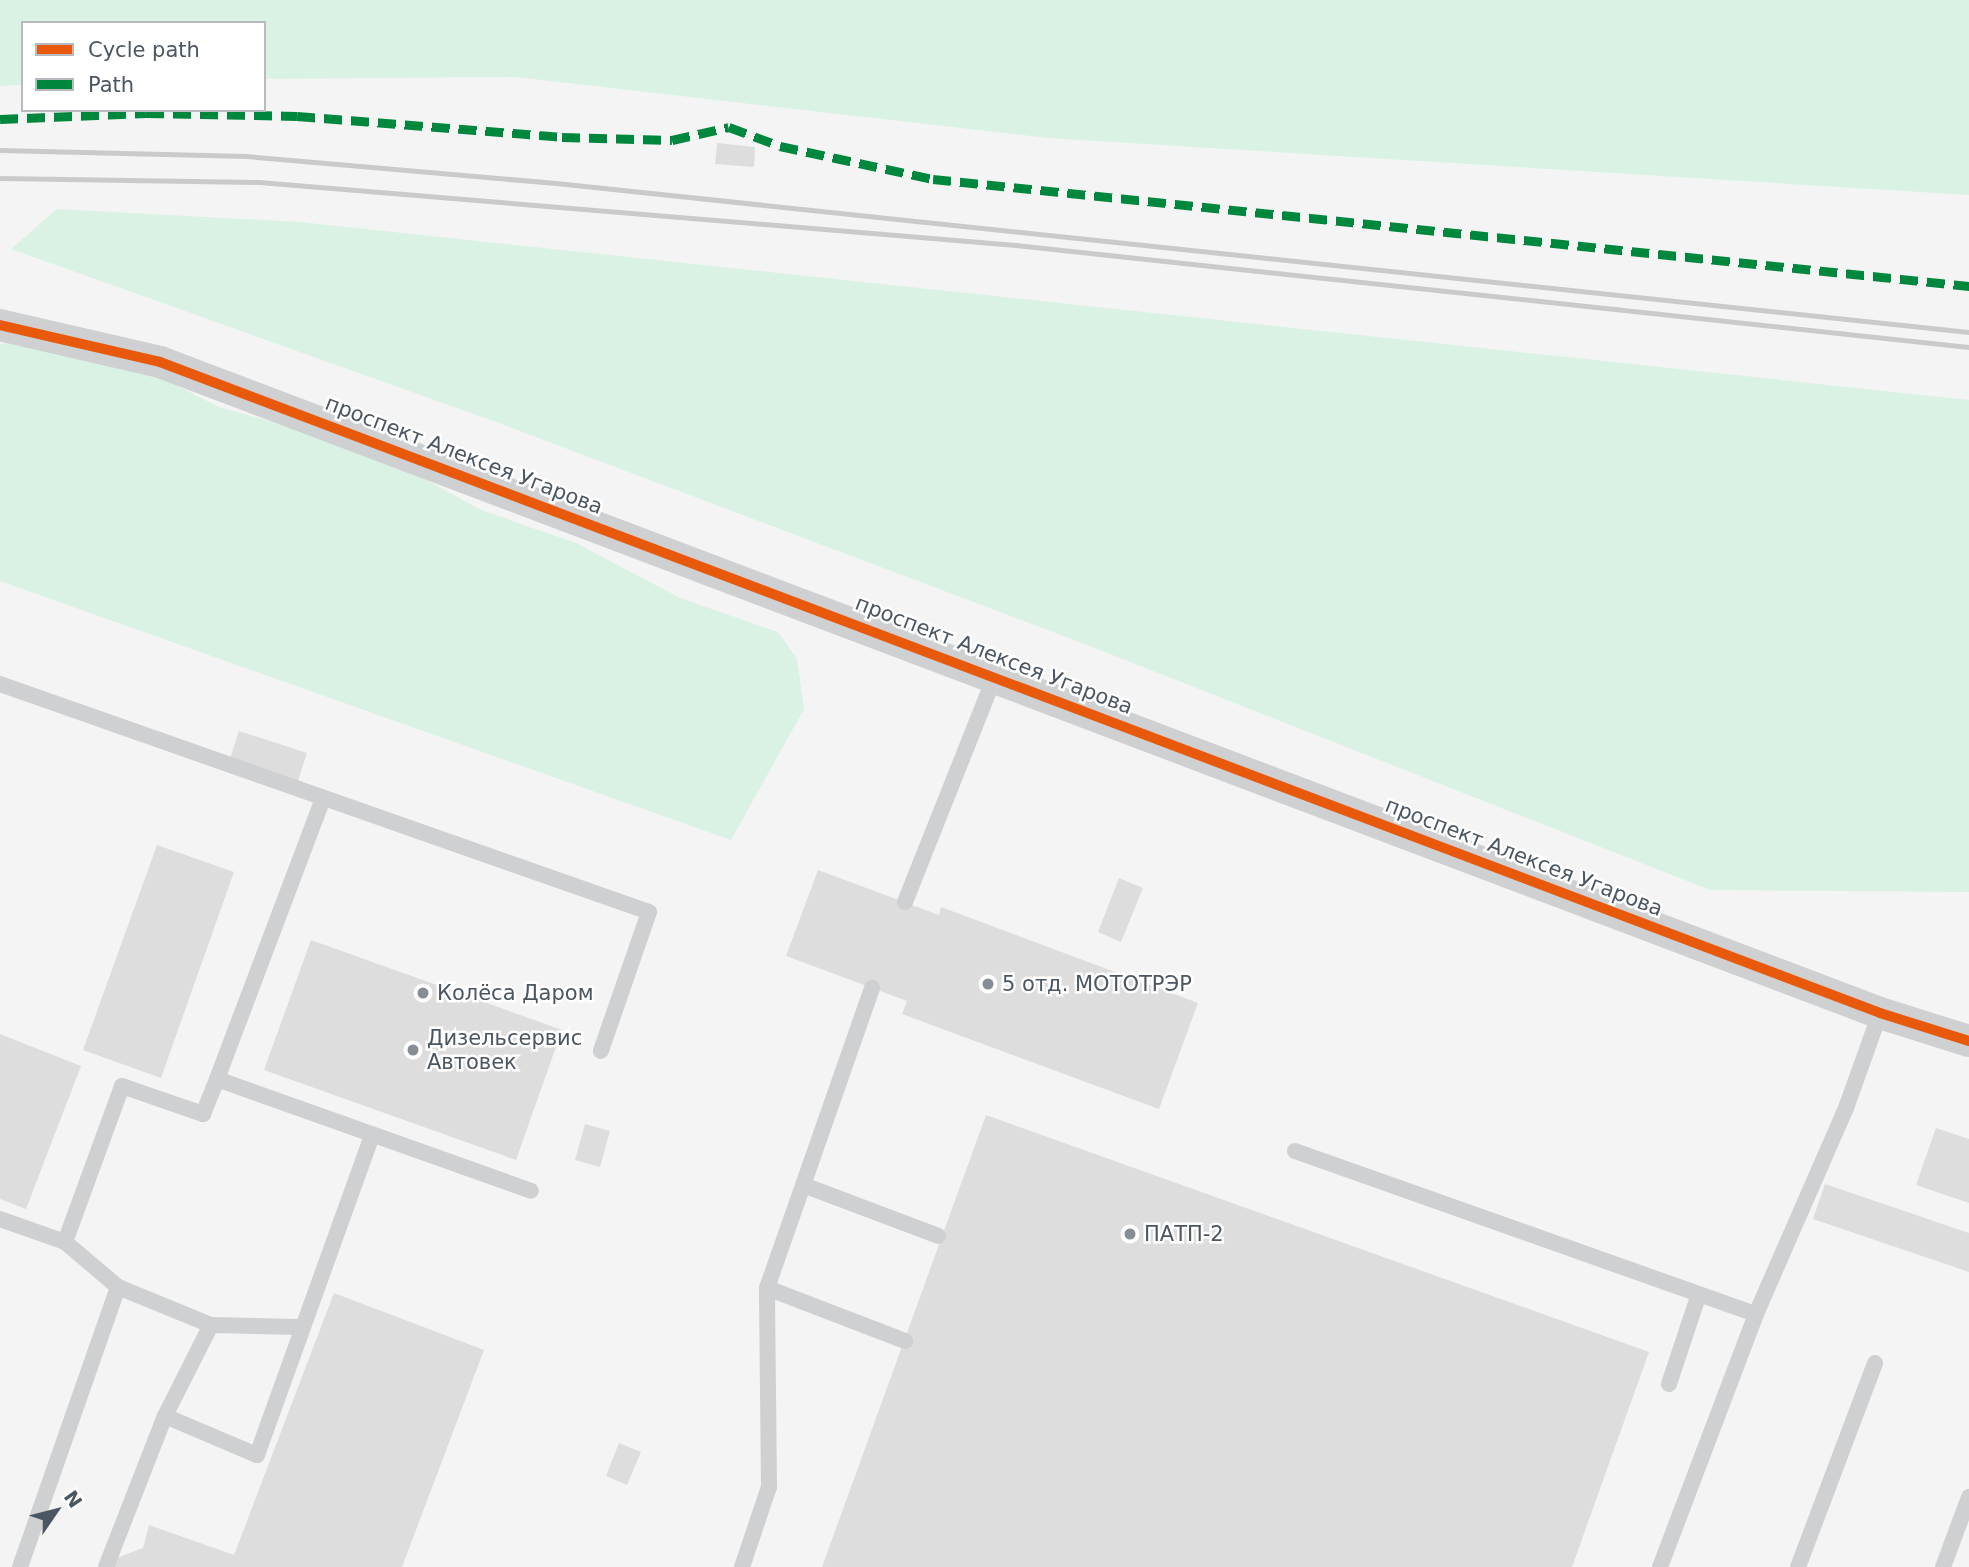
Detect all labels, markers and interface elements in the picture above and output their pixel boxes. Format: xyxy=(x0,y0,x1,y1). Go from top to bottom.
legend xyxy=(21,21,266,112)
text: Cycle path xyxy=(88,38,200,62)
text: Path xyxy=(88,73,134,97)
street label: проспект Алексея Угарова xyxy=(322,390,606,520)
street label: проспект Алексея Угарова xyxy=(852,590,1136,720)
street label: проспект Алексея Угарова xyxy=(1382,792,1666,922)
place label: 5 отд. МОТОТРЭР xyxy=(1002,971,1192,997)
marker: 5 отд. МОТОТРЭР xyxy=(980,976,996,992)
place label: Колёса Даром xyxy=(437,980,593,1006)
marker: Колёса Даром xyxy=(415,985,431,1001)
place label: Дизельсервис Автовек xyxy=(427,1025,582,1075)
marker: Дизельсервис Автовек xyxy=(405,1042,421,1058)
place label: ПАТП-2 xyxy=(1144,1221,1224,1247)
marker: ПАТП-2 xyxy=(1122,1226,1138,1242)
north arrow xyxy=(21,1476,91,1546)
text: N xyxy=(60,1486,87,1512)

